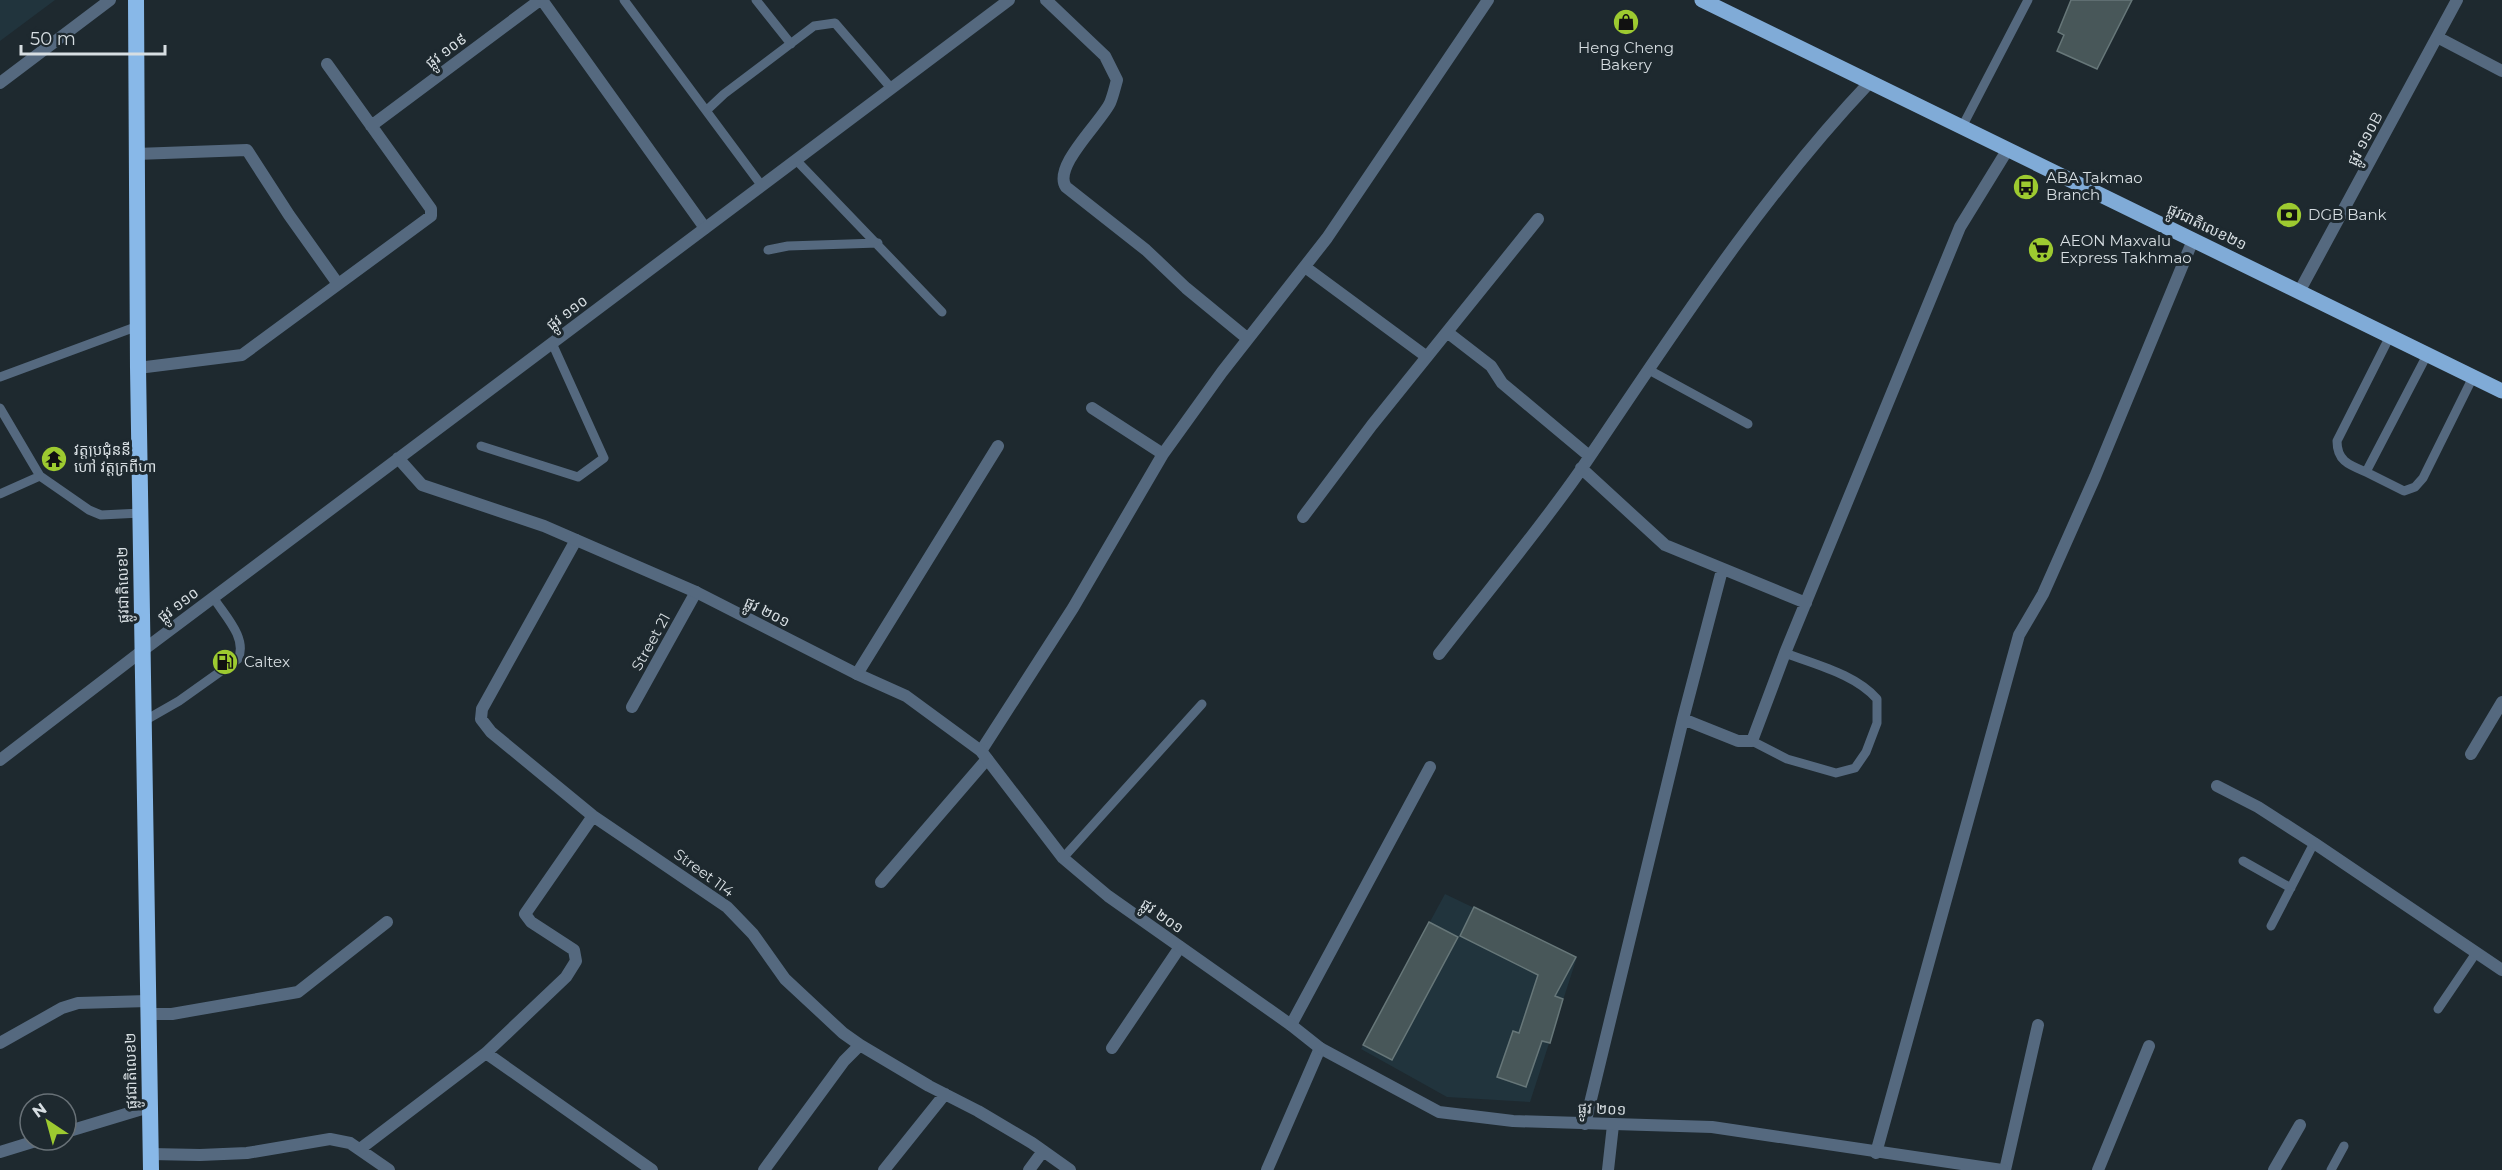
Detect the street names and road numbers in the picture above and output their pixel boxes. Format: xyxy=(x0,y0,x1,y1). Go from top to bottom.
street label: ផ្លូវ ១០៩ xyxy=(421,29,473,76)
street label: ផ្លូវ ១១០B xyxy=(2343,109,2391,171)
street label: ផ្លូវជាតិលេខ២១ xyxy=(2162,199,2250,258)
street label: ផ្លូវ ១១០ xyxy=(542,291,594,338)
street label: ផ្លូវជាតិលេខ២ xyxy=(112,546,137,624)
street label: ផ្លូវ ១១០ xyxy=(153,583,205,630)
street label: ផ្លូវ ២០១ xyxy=(739,592,793,635)
street label: Street 21 xyxy=(627,610,674,674)
street label: Street 114 xyxy=(670,844,738,901)
street label: ផ្លូវ ២០១ xyxy=(1134,894,1188,941)
street label: ផ្លូវជាតិលេខ២ xyxy=(120,1032,145,1110)
street label: ផ្លូវ ២០១ xyxy=(1577,1098,1627,1123)

